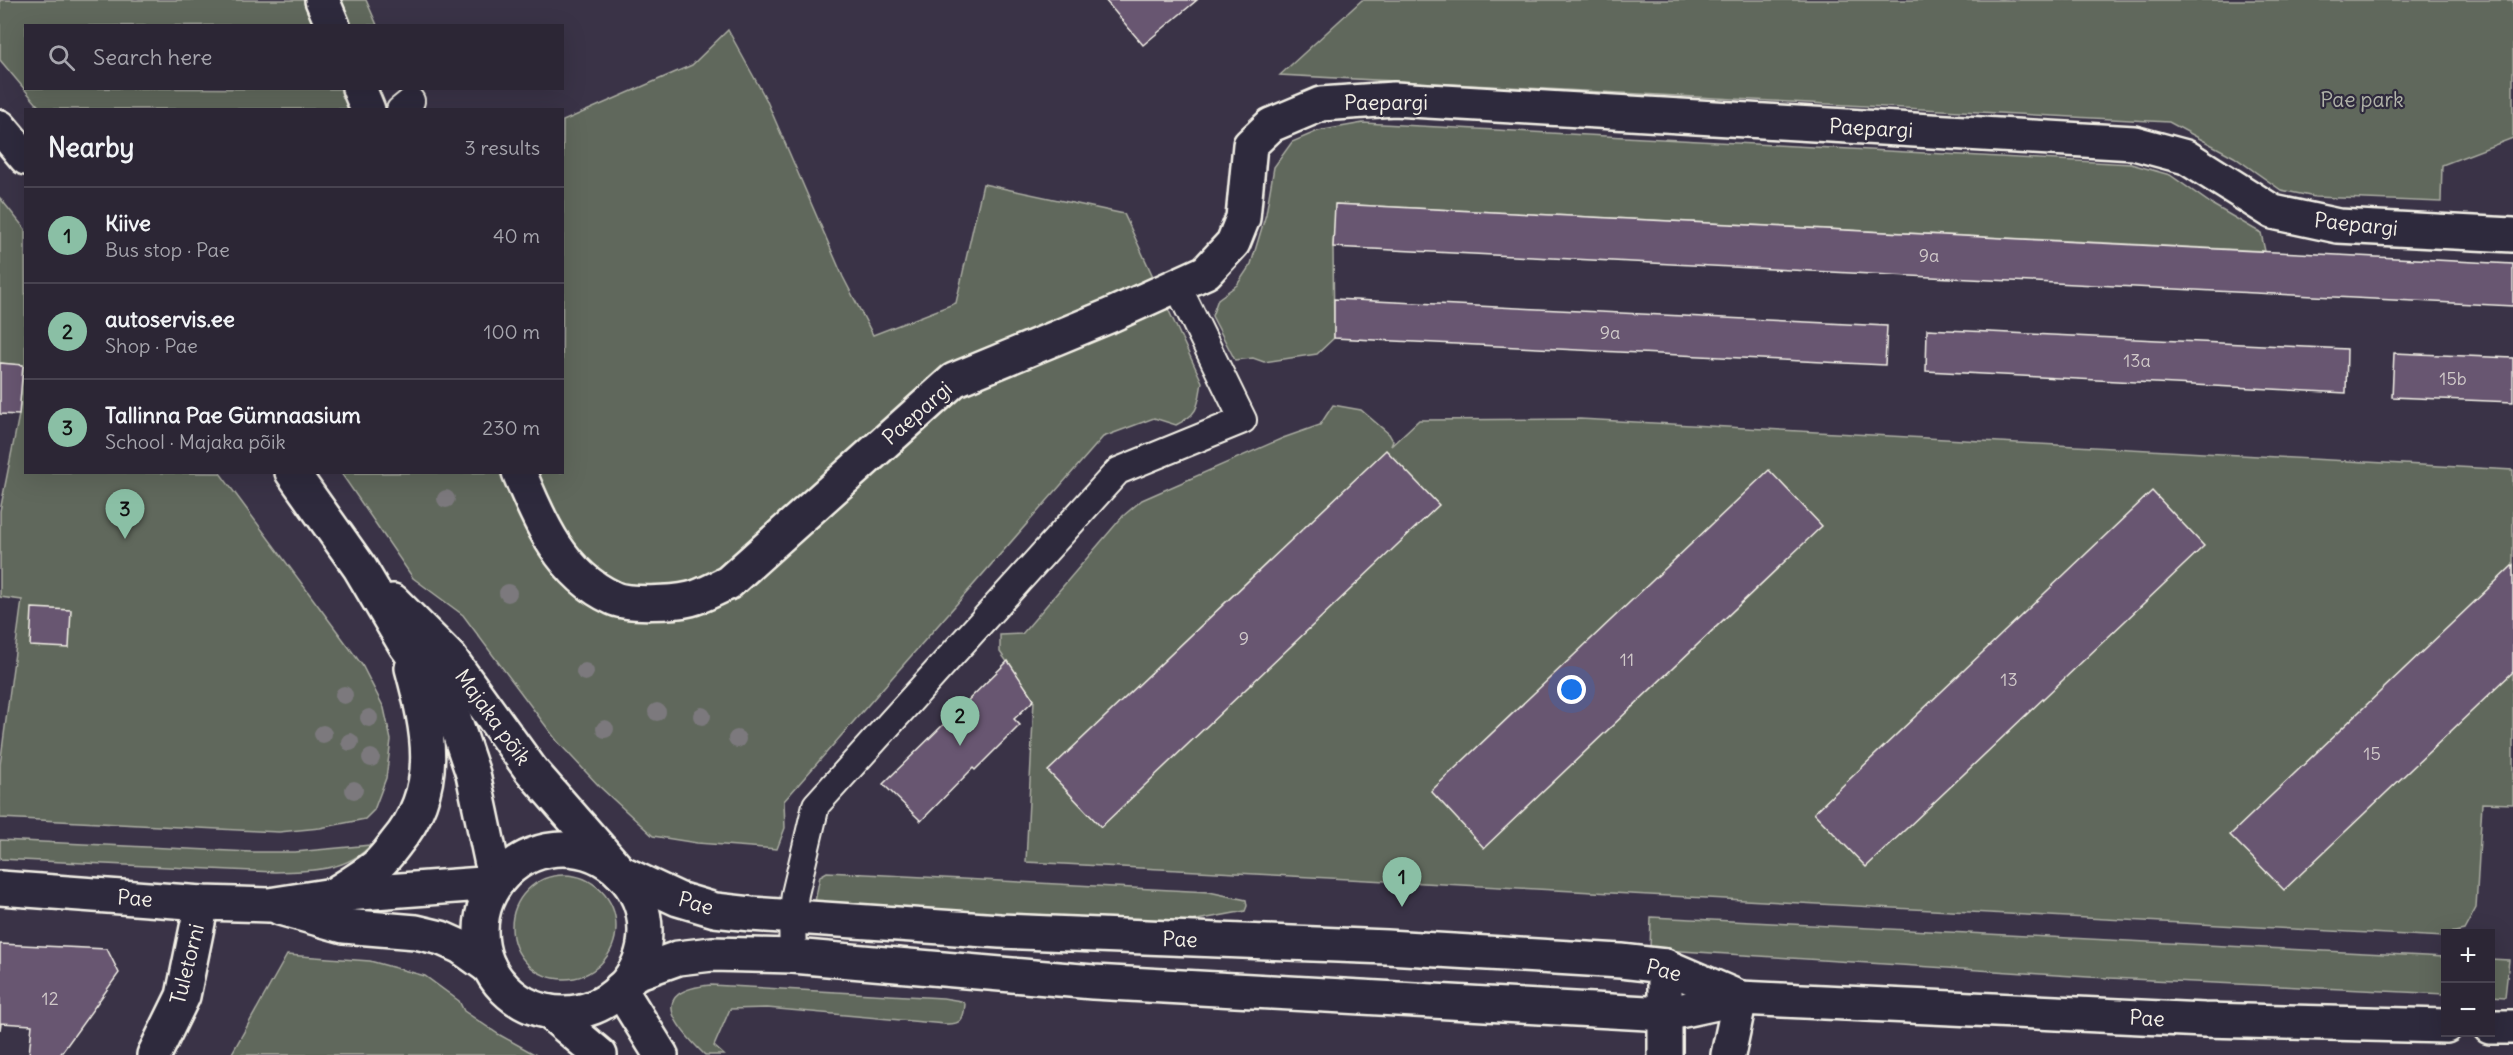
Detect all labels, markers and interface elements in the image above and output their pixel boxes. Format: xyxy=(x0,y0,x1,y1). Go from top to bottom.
search box xyxy=(24,24,564,90)
icon: search xyxy=(45,41,78,74)
text: Search here xyxy=(93,43,212,71)
park label: Pae park xyxy=(2320,86,2404,113)
street label: Paepargi xyxy=(1344,89,1428,116)
street label: Paepargi xyxy=(1828,112,1914,144)
text: Nearby xyxy=(48,131,134,164)
text: 3 results xyxy=(464,135,540,160)
street label: Paepargi xyxy=(2313,206,2399,242)
text: Kiive xyxy=(105,209,151,237)
text: 1 xyxy=(64,223,71,248)
text: 40 m xyxy=(493,223,540,248)
text: Bus stop · Pae xyxy=(105,237,230,262)
house number: 9a xyxy=(1919,244,1939,267)
text: autoservis.ee xyxy=(105,305,235,333)
text: 2 xyxy=(62,319,73,344)
text: 100 m xyxy=(483,319,540,344)
house number: 9a xyxy=(1600,321,1620,344)
text: Shop · Pae xyxy=(105,333,198,358)
house number: 13a xyxy=(2123,349,2151,372)
house number: 15b xyxy=(2439,367,2467,390)
street label: Paepargi xyxy=(876,375,958,451)
text: Tallinna Pae Gümnaasium xyxy=(105,401,361,429)
text: 3 xyxy=(62,415,73,440)
text: 230 m xyxy=(482,415,540,440)
text: School · Majaka põik xyxy=(105,429,286,454)
pin: 3 xyxy=(106,490,144,539)
house number: 9 xyxy=(1239,627,1249,650)
house number: 11 xyxy=(1620,648,1634,671)
street label: Majaka põik xyxy=(449,664,537,770)
house number: 13 xyxy=(2000,668,2018,691)
your location xyxy=(1557,675,1586,704)
pin: 2 xyxy=(940,696,980,746)
house number: 15 xyxy=(2363,742,2381,765)
pin: 1 xyxy=(1382,858,1422,907)
street label: Pae xyxy=(116,883,154,913)
street label: Pae xyxy=(675,885,717,921)
street label: Tuletorni xyxy=(164,921,210,1007)
street label: Pae xyxy=(1162,925,1198,953)
map controls xyxy=(2441,929,2495,1037)
button: + xyxy=(2441,929,2495,983)
street label: Pae xyxy=(1644,953,1684,987)
button: − xyxy=(2441,983,2495,1037)
house number: 12 xyxy=(41,987,59,1010)
street label: Pae xyxy=(2129,1004,2165,1032)

